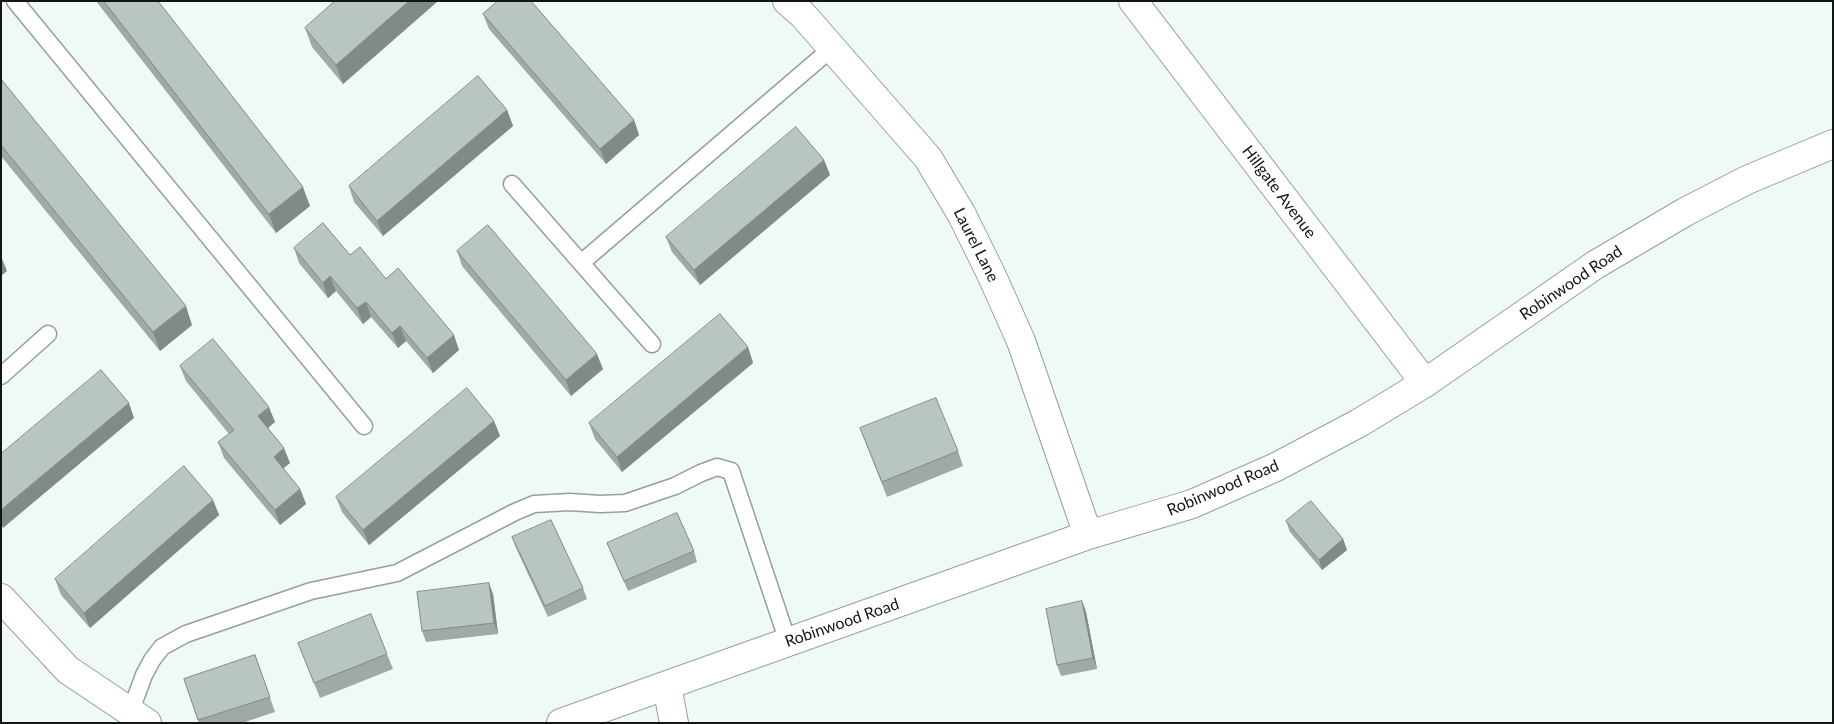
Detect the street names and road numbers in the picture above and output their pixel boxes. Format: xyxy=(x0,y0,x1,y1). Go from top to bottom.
street label: Hillgate Avenue xyxy=(1238,142,1320,242)
street label: Laurel Lane xyxy=(949,205,1003,285)
street label: Robinwood Road xyxy=(1516,242,1626,324)
street label: Robinwood Road xyxy=(1164,456,1282,520)
street label: Robinwood Road xyxy=(782,594,902,652)

